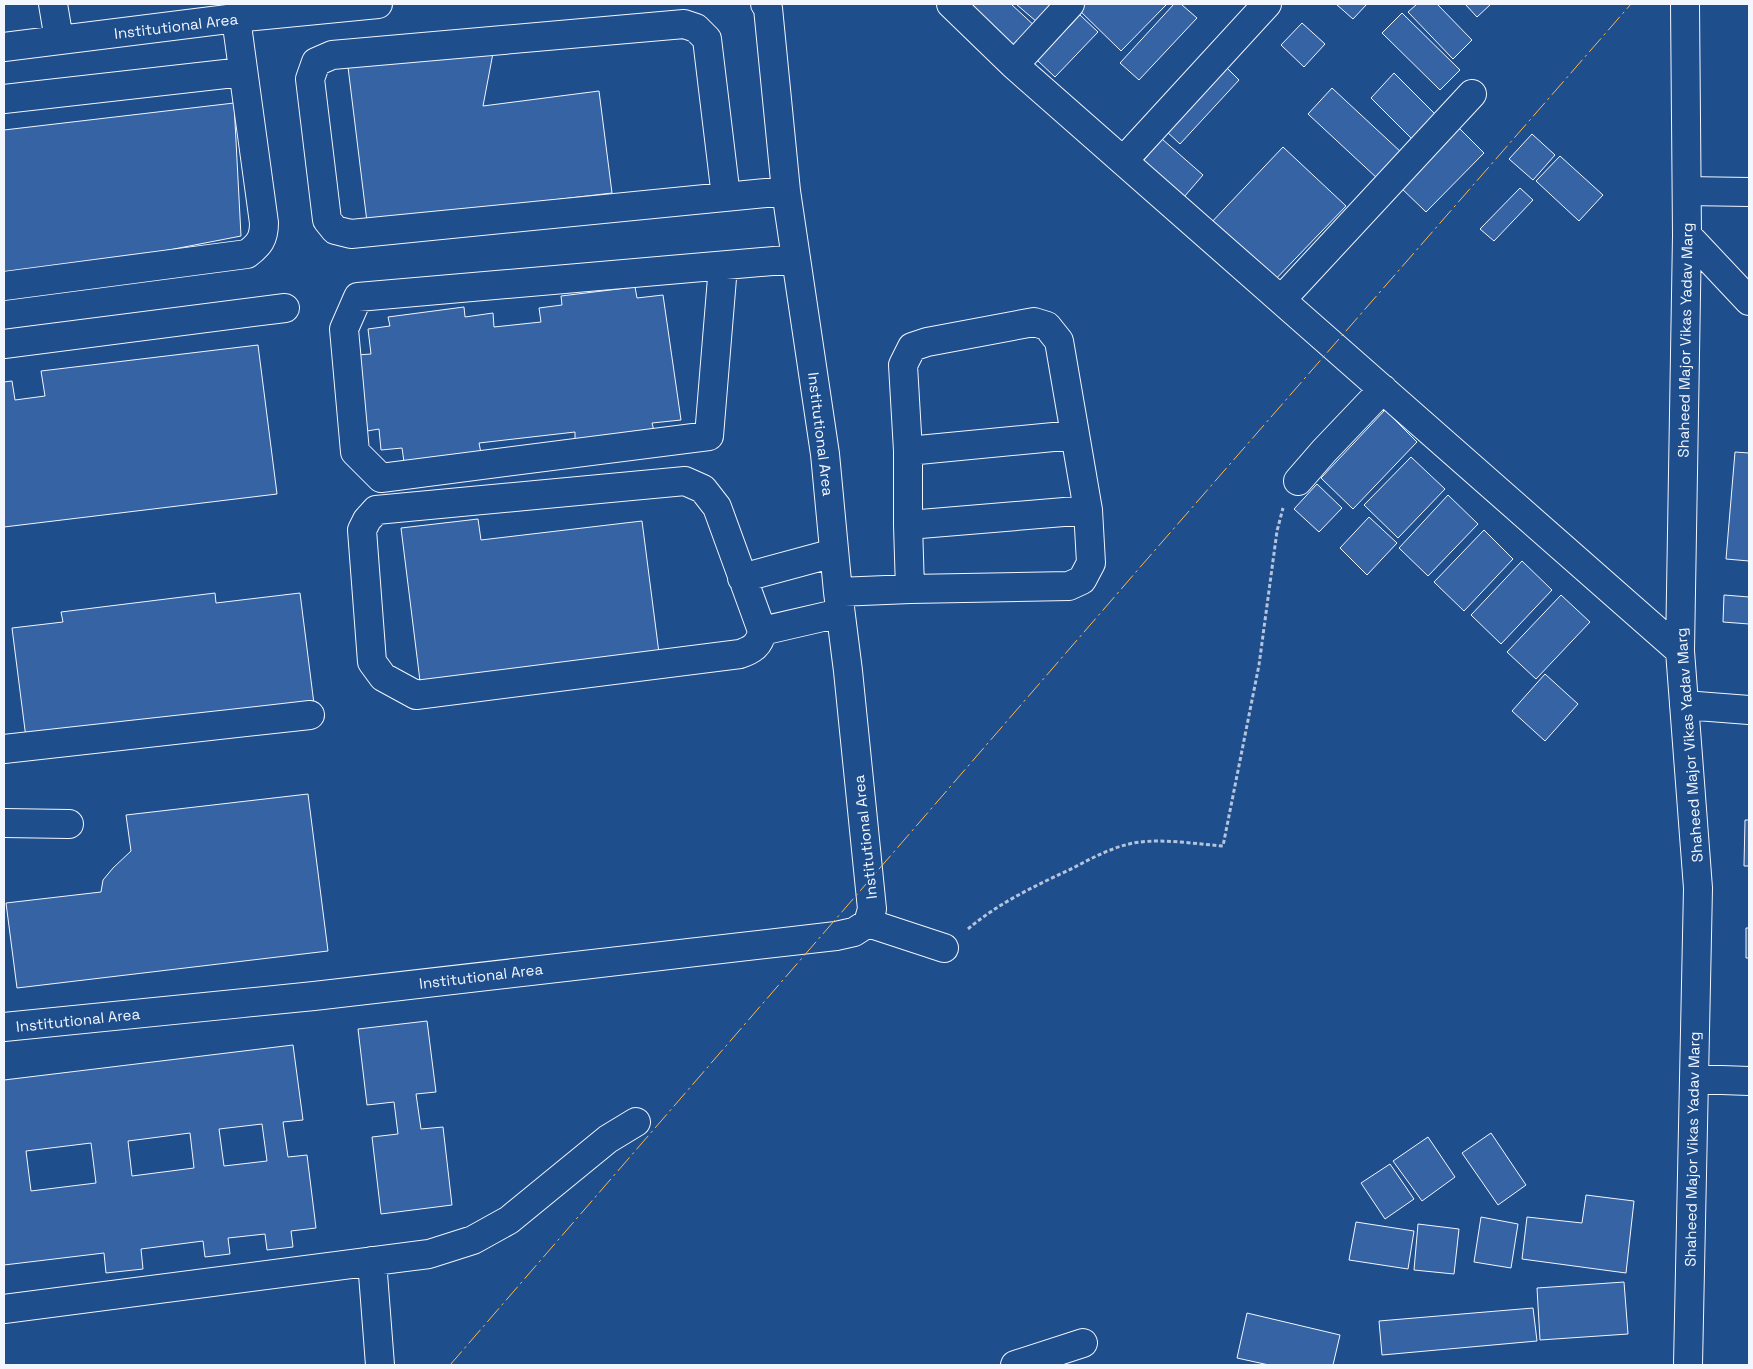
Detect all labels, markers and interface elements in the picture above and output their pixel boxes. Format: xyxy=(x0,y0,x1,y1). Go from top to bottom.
street label: Institutional Area xyxy=(113,9,239,43)
street label: Shaheed Major Vikas Yadav Marg xyxy=(1673,222,1697,458)
street label: Institutional Area xyxy=(804,371,838,497)
street label: Shaheed Major Vikas Yadav Marg xyxy=(1671,627,1707,863)
street label: Institutional Area xyxy=(849,774,881,900)
street label: Institutional Area xyxy=(418,959,544,993)
street label: Institutional Area xyxy=(15,1004,141,1036)
street label: Shaheed Major Vikas Yadav Marg xyxy=(1680,1031,1704,1267)

